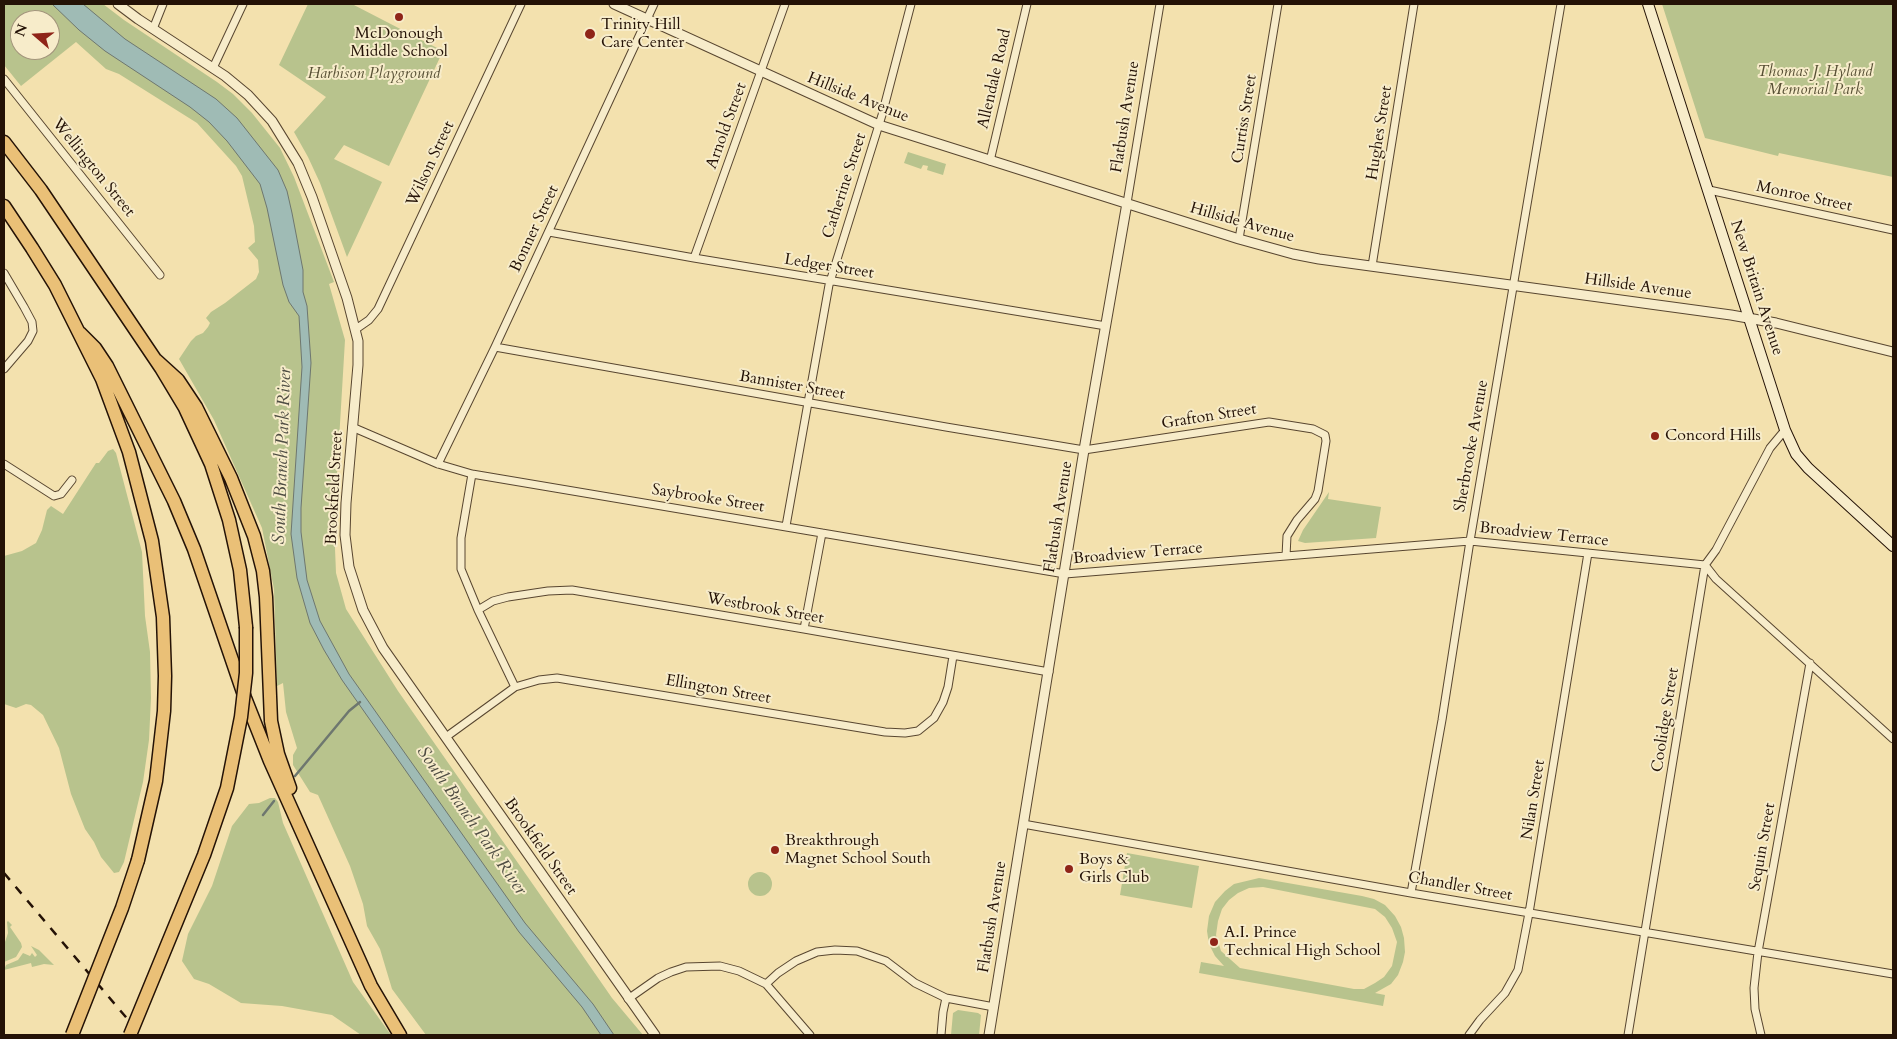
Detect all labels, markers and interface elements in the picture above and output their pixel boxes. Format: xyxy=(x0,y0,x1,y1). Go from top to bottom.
north arrow xyxy=(10,10,60,60)
marker: McDonough Middle School xyxy=(393,11,405,23)
place label: Trinity Hill Care Center xyxy=(601,15,684,53)
text: N xyxy=(10,21,32,39)
place label: McDonough Middle School xyxy=(350,24,448,62)
marker: Trinity Hill Care Center xyxy=(583,27,597,41)
street label: Allendale Road xyxy=(974,27,1016,131)
street label: Flatbush Avenue xyxy=(1108,60,1144,174)
park label: Thomas J. Hyland Memorial Park xyxy=(1757,62,1873,100)
park label: Harbison Playground xyxy=(308,64,440,84)
street label: Hillside Avenue xyxy=(804,69,912,127)
street label: Curtiss Street xyxy=(1228,73,1262,165)
street label: Arnold Street xyxy=(703,80,751,172)
street label: Hughes Street xyxy=(1363,84,1397,182)
street label: Wellington Street xyxy=(47,115,139,221)
street label: Wilson Street xyxy=(403,118,459,210)
street label: Catherine Street xyxy=(819,131,871,241)
street label: Monroe Street xyxy=(1754,177,1854,217)
street label: Bonner Street xyxy=(507,183,563,275)
street label: Hillside Avenue xyxy=(1188,199,1296,247)
street label: New Britain Avenue xyxy=(1725,218,1787,358)
street label: Ledger Street xyxy=(783,250,875,284)
street label: Hillside Avenue xyxy=(1583,270,1693,304)
water label: South Branch Park River xyxy=(269,367,297,545)
street label: Bannister Street xyxy=(738,367,846,405)
street label: Sherbrooke Avenue xyxy=(1451,379,1493,513)
street label: Grafton Street xyxy=(1160,400,1258,434)
place label: Concord Hills xyxy=(1665,426,1761,446)
street label: Brookfield Street xyxy=(322,430,348,546)
marker: Concord Hills xyxy=(1649,430,1661,442)
street label: Flatbush Avenue xyxy=(1041,460,1077,574)
street label: Saybrooke Street xyxy=(650,481,766,517)
street label: Broadview Terrace xyxy=(1478,519,1610,551)
street label: Broadview Terrace xyxy=(1072,539,1204,569)
street label: Westbrook Street xyxy=(705,589,825,629)
street label: Coolidge Street xyxy=(1648,666,1684,774)
street label: Ellington Street xyxy=(664,671,772,709)
water label: South Branch Park River xyxy=(411,742,531,900)
street label: Nilan Street xyxy=(1518,758,1550,842)
street label: Brookfield Street xyxy=(499,795,581,899)
street label: Sequin Street xyxy=(1746,802,1780,892)
place label: Breakthrough Magnet School South xyxy=(785,831,931,869)
marker: Breakthrough Magnet School South xyxy=(769,844,781,856)
place label: Boys & Girls Club xyxy=(1079,850,1149,888)
street label: Flatbush Avenue xyxy=(975,860,1011,974)
marker: Boys & Girls Club xyxy=(1063,863,1075,875)
street label: Chandler Street xyxy=(1406,868,1514,906)
place label: A.I. Prince Technical High School xyxy=(1224,923,1381,961)
marker: A.I. Prince Technical High School xyxy=(1208,936,1220,948)

